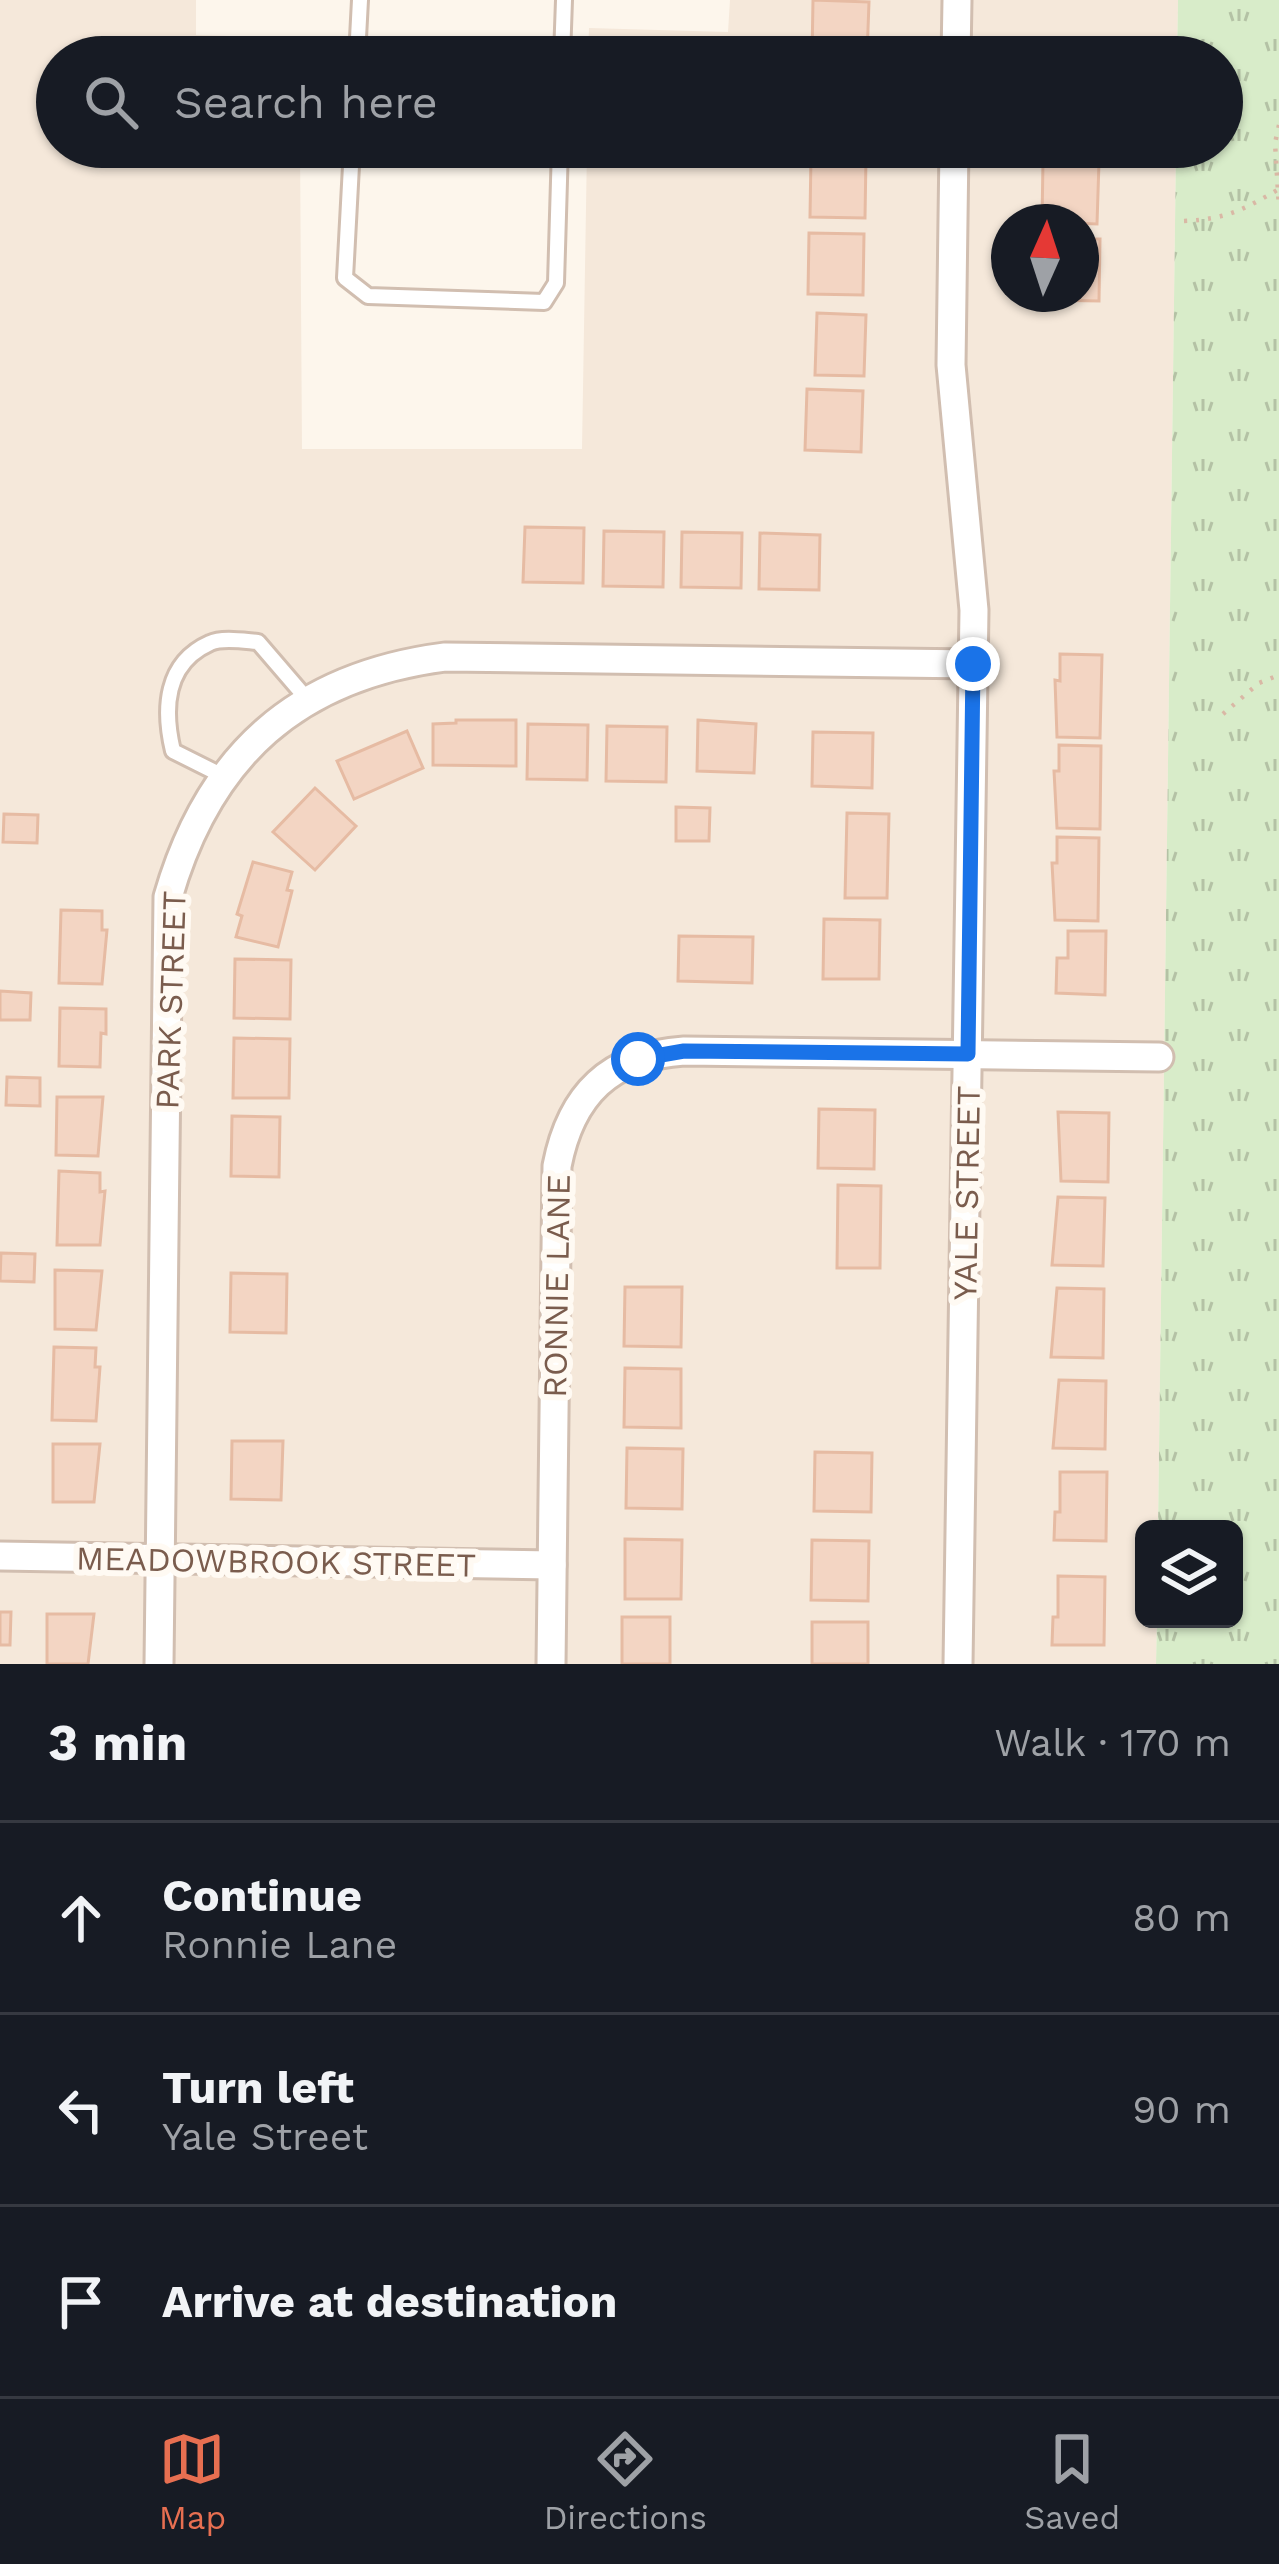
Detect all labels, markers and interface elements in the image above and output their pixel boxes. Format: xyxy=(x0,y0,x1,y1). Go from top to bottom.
search box xyxy=(36,36,1243,168)
icon: search xyxy=(78,69,144,135)
text: Search here xyxy=(174,76,438,129)
north arrow xyxy=(991,204,1099,312)
route end xyxy=(946,637,1000,691)
street label: PARK STREET xyxy=(147,890,194,1110)
route start xyxy=(611,1032,665,1086)
street label: YALE STREET xyxy=(945,1085,988,1301)
street label: RONNIE LANE xyxy=(535,1174,578,1398)
map controls xyxy=(1135,1520,1243,1628)
button: layers xyxy=(1135,1520,1243,1628)
street label: MEADOWBROOK STREET xyxy=(76,1539,476,1584)
text: 3 min xyxy=(48,1713,187,1772)
text: Walk · 170 m xyxy=(994,1720,1231,1765)
text: Continue xyxy=(162,1869,362,1922)
icon: ahead xyxy=(48,1885,114,1951)
text: 80 m xyxy=(1132,1895,1231,1940)
text: Ronnie Lane xyxy=(162,1922,397,1967)
text: Turn left xyxy=(162,2061,354,2114)
icon: left xyxy=(48,2077,114,2143)
text: 90 m xyxy=(1132,2087,1231,2132)
text: Yale Street xyxy=(162,2114,368,2159)
icon: arrive xyxy=(48,2269,114,2335)
text: Arrive at destination xyxy=(162,2275,617,2328)
tab: Map xyxy=(159,2426,226,2537)
tab: Directions xyxy=(544,2426,707,2537)
tab: Saved xyxy=(1024,2426,1120,2537)

